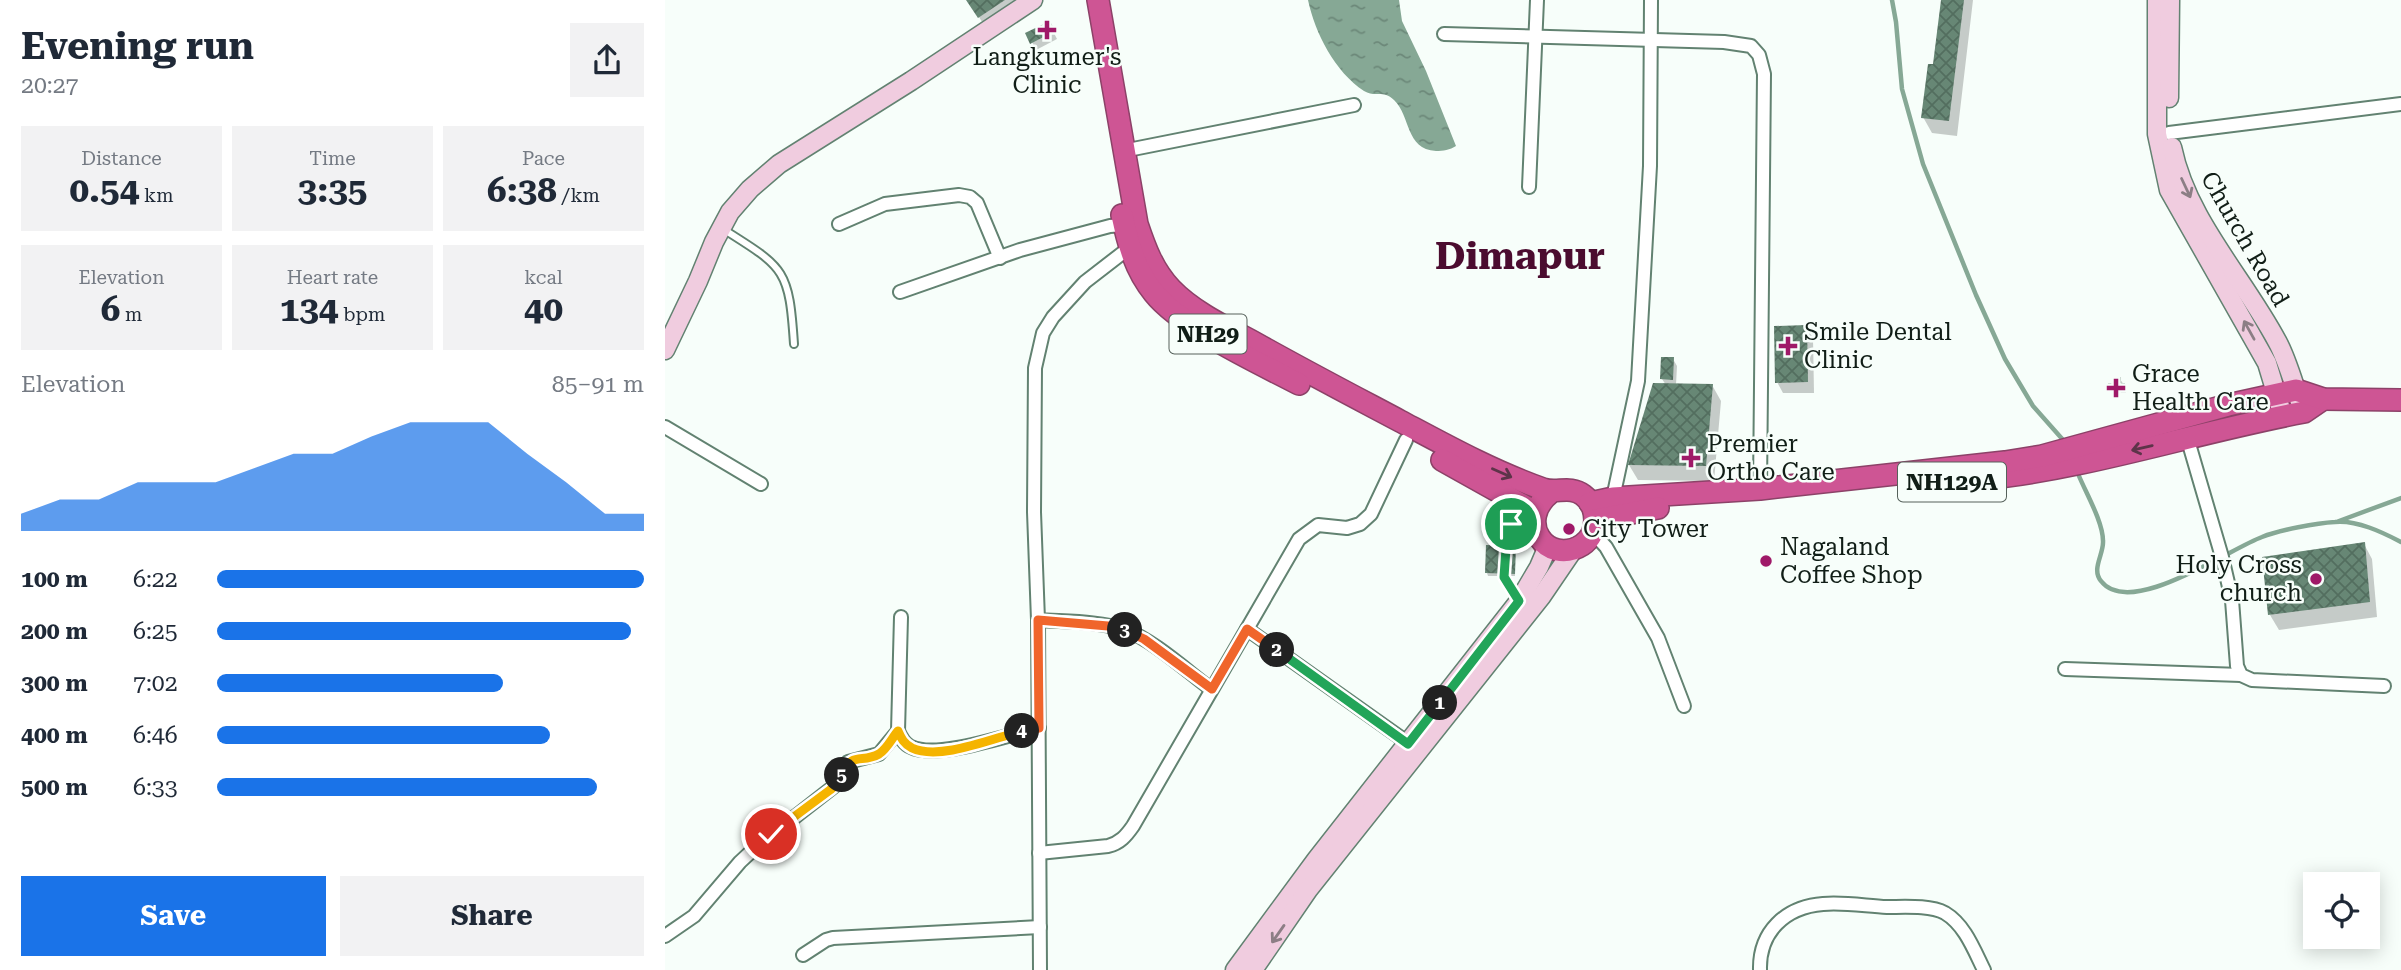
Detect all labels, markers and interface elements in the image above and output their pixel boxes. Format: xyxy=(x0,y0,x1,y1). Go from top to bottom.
marker: Langkumer's Clinic xyxy=(1037,20,1057,40)
button: share xyxy=(570,23,644,97)
text: Evening run xyxy=(21,24,254,68)
place label: Langkumer's Clinic xyxy=(973,43,1121,99)
text: 20:27 xyxy=(21,72,78,99)
text: Distance xyxy=(81,147,162,170)
text: Time xyxy=(309,147,356,170)
text: Pace xyxy=(522,147,565,170)
street label: Church Road xyxy=(2195,167,2295,311)
text: 0.54 xyxy=(70,170,139,211)
text: 3:35 xyxy=(298,170,367,211)
text: 6:38 xyxy=(487,170,557,211)
one-way arrow xyxy=(2180,177,2193,198)
text: km xyxy=(139,184,173,207)
text: /km xyxy=(557,184,600,207)
district label: Dimapur xyxy=(1435,234,1605,278)
text: Elevation xyxy=(78,266,165,289)
text: Heart rate xyxy=(287,266,378,289)
text: kcal xyxy=(524,266,563,289)
text: 6 xyxy=(101,289,120,330)
text: 134 xyxy=(280,289,338,330)
text: 40 xyxy=(524,289,563,330)
text: m xyxy=(120,303,142,326)
text: bpm xyxy=(338,303,385,326)
road number: NH29 xyxy=(1169,314,1247,354)
place label: Smile Dental Clinic xyxy=(1804,318,1952,374)
one-way arrow xyxy=(2241,320,2255,341)
marker: Smile Dental Clinic xyxy=(1778,336,1798,356)
place label: Grace Health Care xyxy=(2132,360,2269,416)
text: Elevation xyxy=(21,371,125,398)
text: 85–91 m xyxy=(552,371,644,398)
marker: Grace Health Care xyxy=(2106,378,2126,398)
place label: Premier Ortho Care xyxy=(1707,430,1835,486)
one-way arrow xyxy=(2131,442,2153,455)
marker: Premier Ortho Care xyxy=(1681,448,1701,468)
road number: NH129A xyxy=(1898,462,2006,502)
one-way arrow xyxy=(1490,467,1512,480)
pin xyxy=(1481,494,1541,554)
icon: arrive xyxy=(1492,505,1530,543)
place label: City Tower xyxy=(1583,515,1709,543)
marker: City Tower xyxy=(1561,521,1577,537)
place label: Nagaland Coffee Shop xyxy=(1780,533,1923,589)
place label: Holy Cross church xyxy=(2175,551,2302,607)
marker: Nagaland Coffee Shop xyxy=(1758,553,1774,569)
text: 100 m xyxy=(21,566,88,593)
text: 6:22 xyxy=(133,566,178,593)
marker: Holy Cross church xyxy=(2308,571,2324,587)
pin: 3 xyxy=(1107,612,1142,648)
text: 200 m xyxy=(21,618,88,645)
text: 6:25 xyxy=(133,618,178,645)
text: 3 xyxy=(1119,618,1130,641)
pin: 2 xyxy=(1259,632,1295,668)
text: 2 xyxy=(1271,638,1282,661)
text: 300 m xyxy=(21,670,88,697)
text: 7:02 xyxy=(133,670,178,697)
pin: 1 xyxy=(1423,686,1457,720)
text: 1 xyxy=(1434,691,1445,714)
pin: 4 xyxy=(1005,714,1039,748)
text: 4 xyxy=(1016,719,1027,742)
text: 400 m xyxy=(21,722,88,749)
text: 6:46 xyxy=(133,722,178,749)
pin: 5 xyxy=(825,758,859,792)
text: 5 xyxy=(836,763,847,786)
text: 500 m xyxy=(21,774,88,801)
text: 6:33 xyxy=(133,774,178,801)
pin xyxy=(741,804,801,864)
icon: check xyxy=(752,815,790,853)
map controls xyxy=(2303,872,2380,949)
button: locate xyxy=(2303,872,2380,949)
button: Save xyxy=(21,876,326,956)
button: Share xyxy=(340,876,644,956)
one-way arrow xyxy=(1271,924,1285,943)

